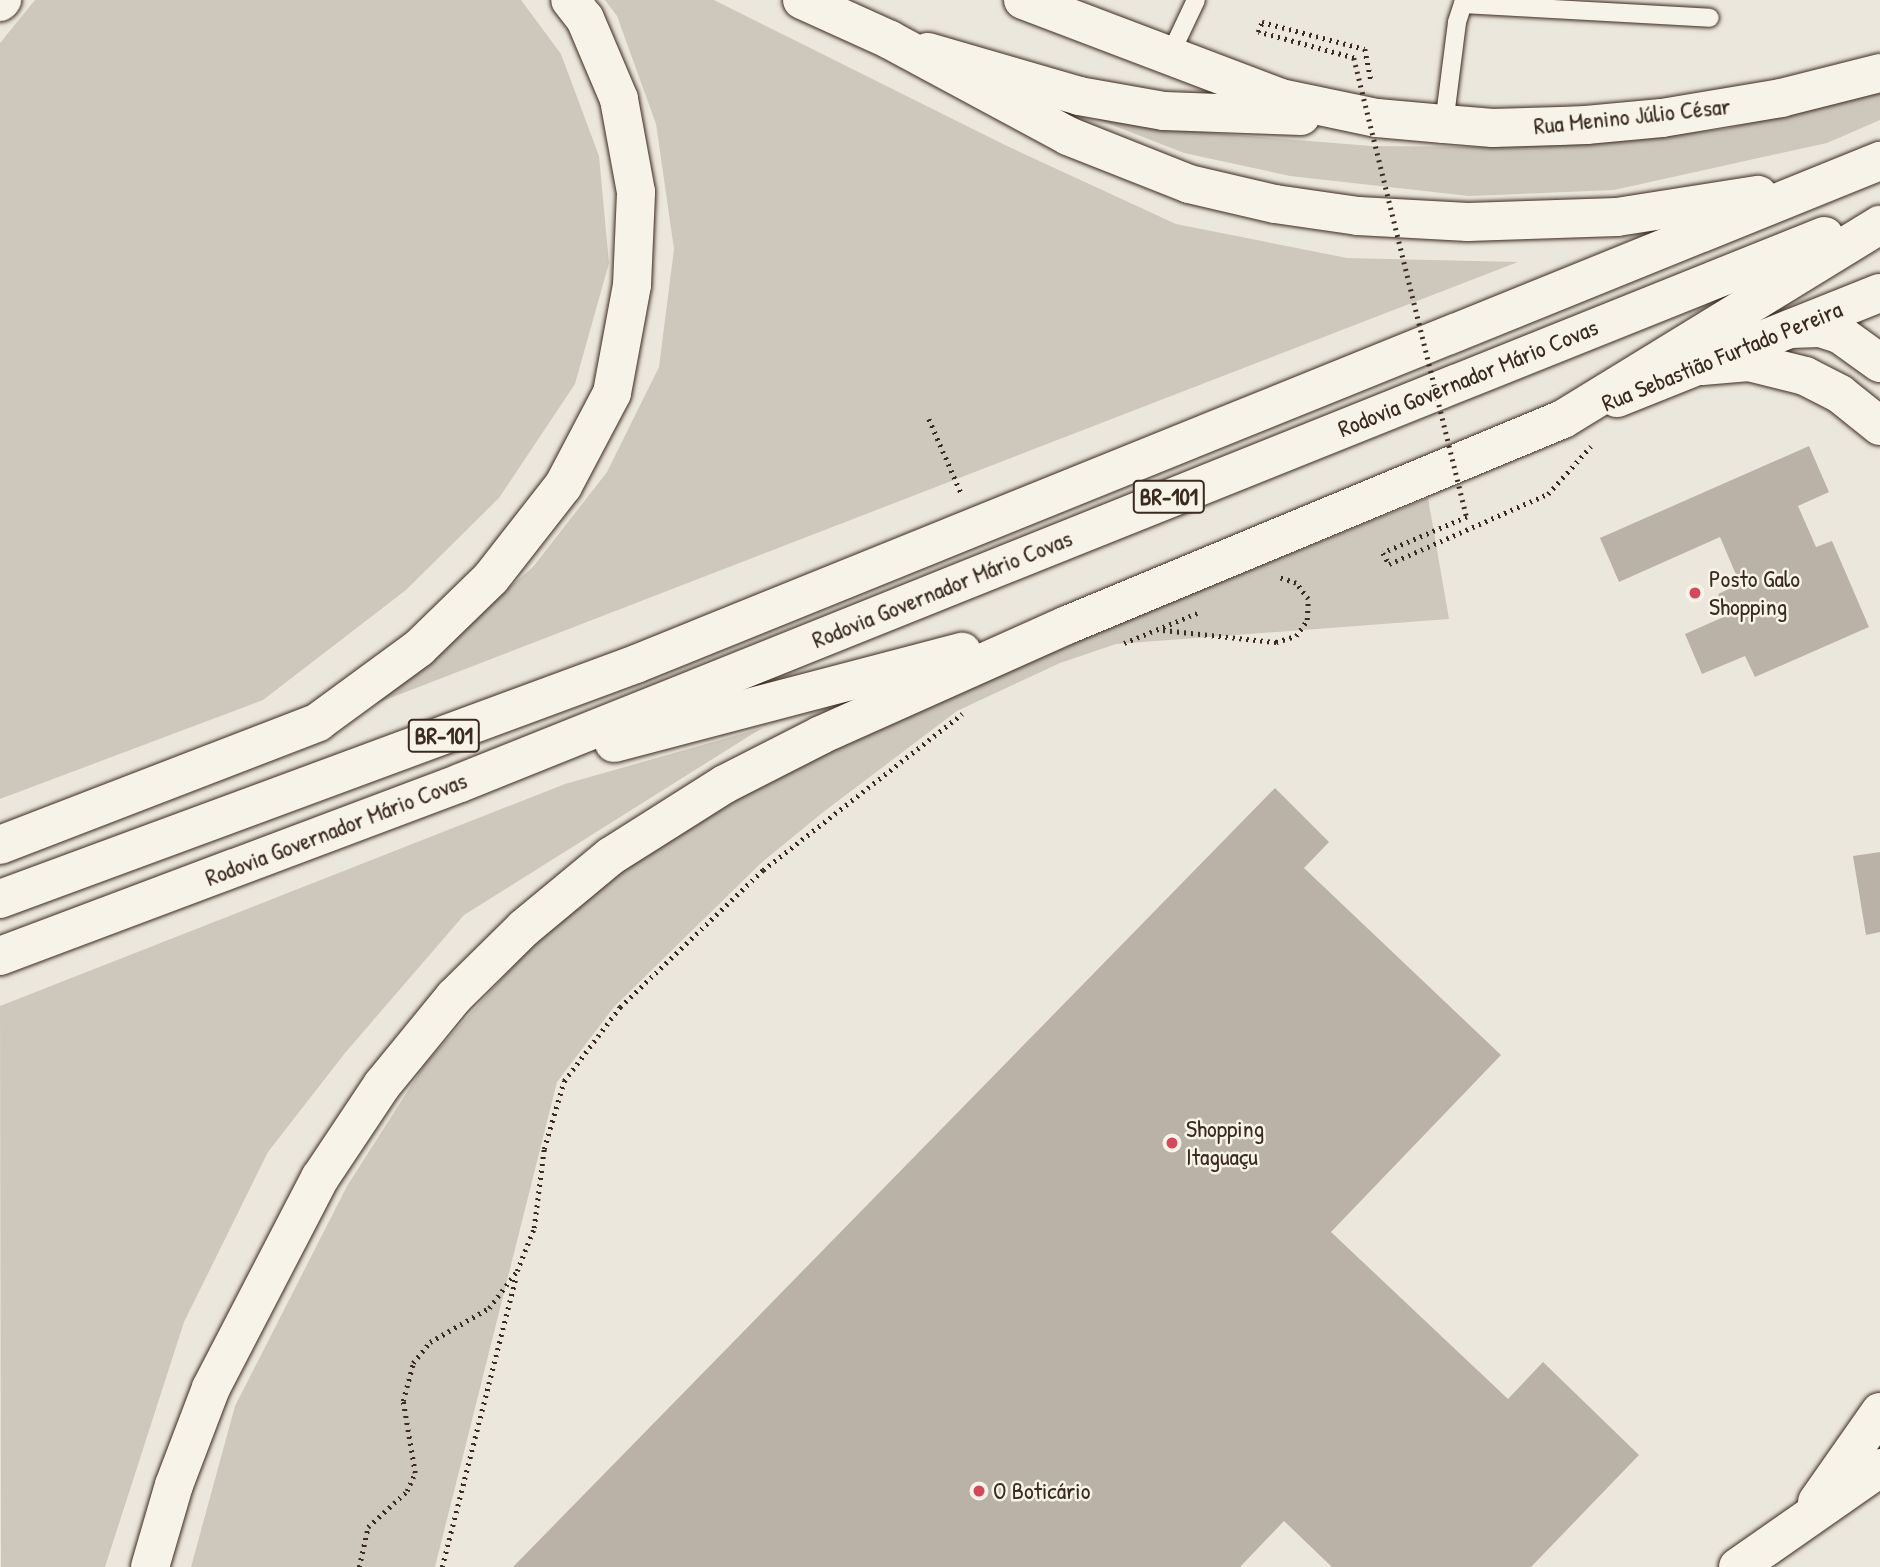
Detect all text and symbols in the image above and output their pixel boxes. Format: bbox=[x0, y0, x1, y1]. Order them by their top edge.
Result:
street label: Rua Menino Júlio César bbox=[1532, 91, 1732, 141]
street label: Rua Sebastião Furtado Pereira bbox=[1598, 295, 1846, 417]
street label: Rodovia Governador Mário Covas bbox=[1334, 313, 1602, 443]
road number: BR-101 bbox=[1132, 477, 1206, 516]
street label: Rodovia Governador Mário Covas bbox=[808, 524, 1076, 654]
place label: Posto Galo Shopping bbox=[1709, 565, 1800, 621]
marker: Posto Galo Shopping bbox=[1687, 585, 1703, 601]
road number: BR-101 bbox=[407, 716, 481, 756]
street label: Rodovia Governador Mário Covas bbox=[201, 766, 471, 892]
place label: Shopping Itaguaçu bbox=[1186, 1115, 1264, 1171]
marker: Shopping Itaguaçu bbox=[1164, 1135, 1180, 1151]
place label: O Boticário bbox=[993, 1477, 1090, 1505]
marker: O Boticário bbox=[971, 1483, 987, 1499]

